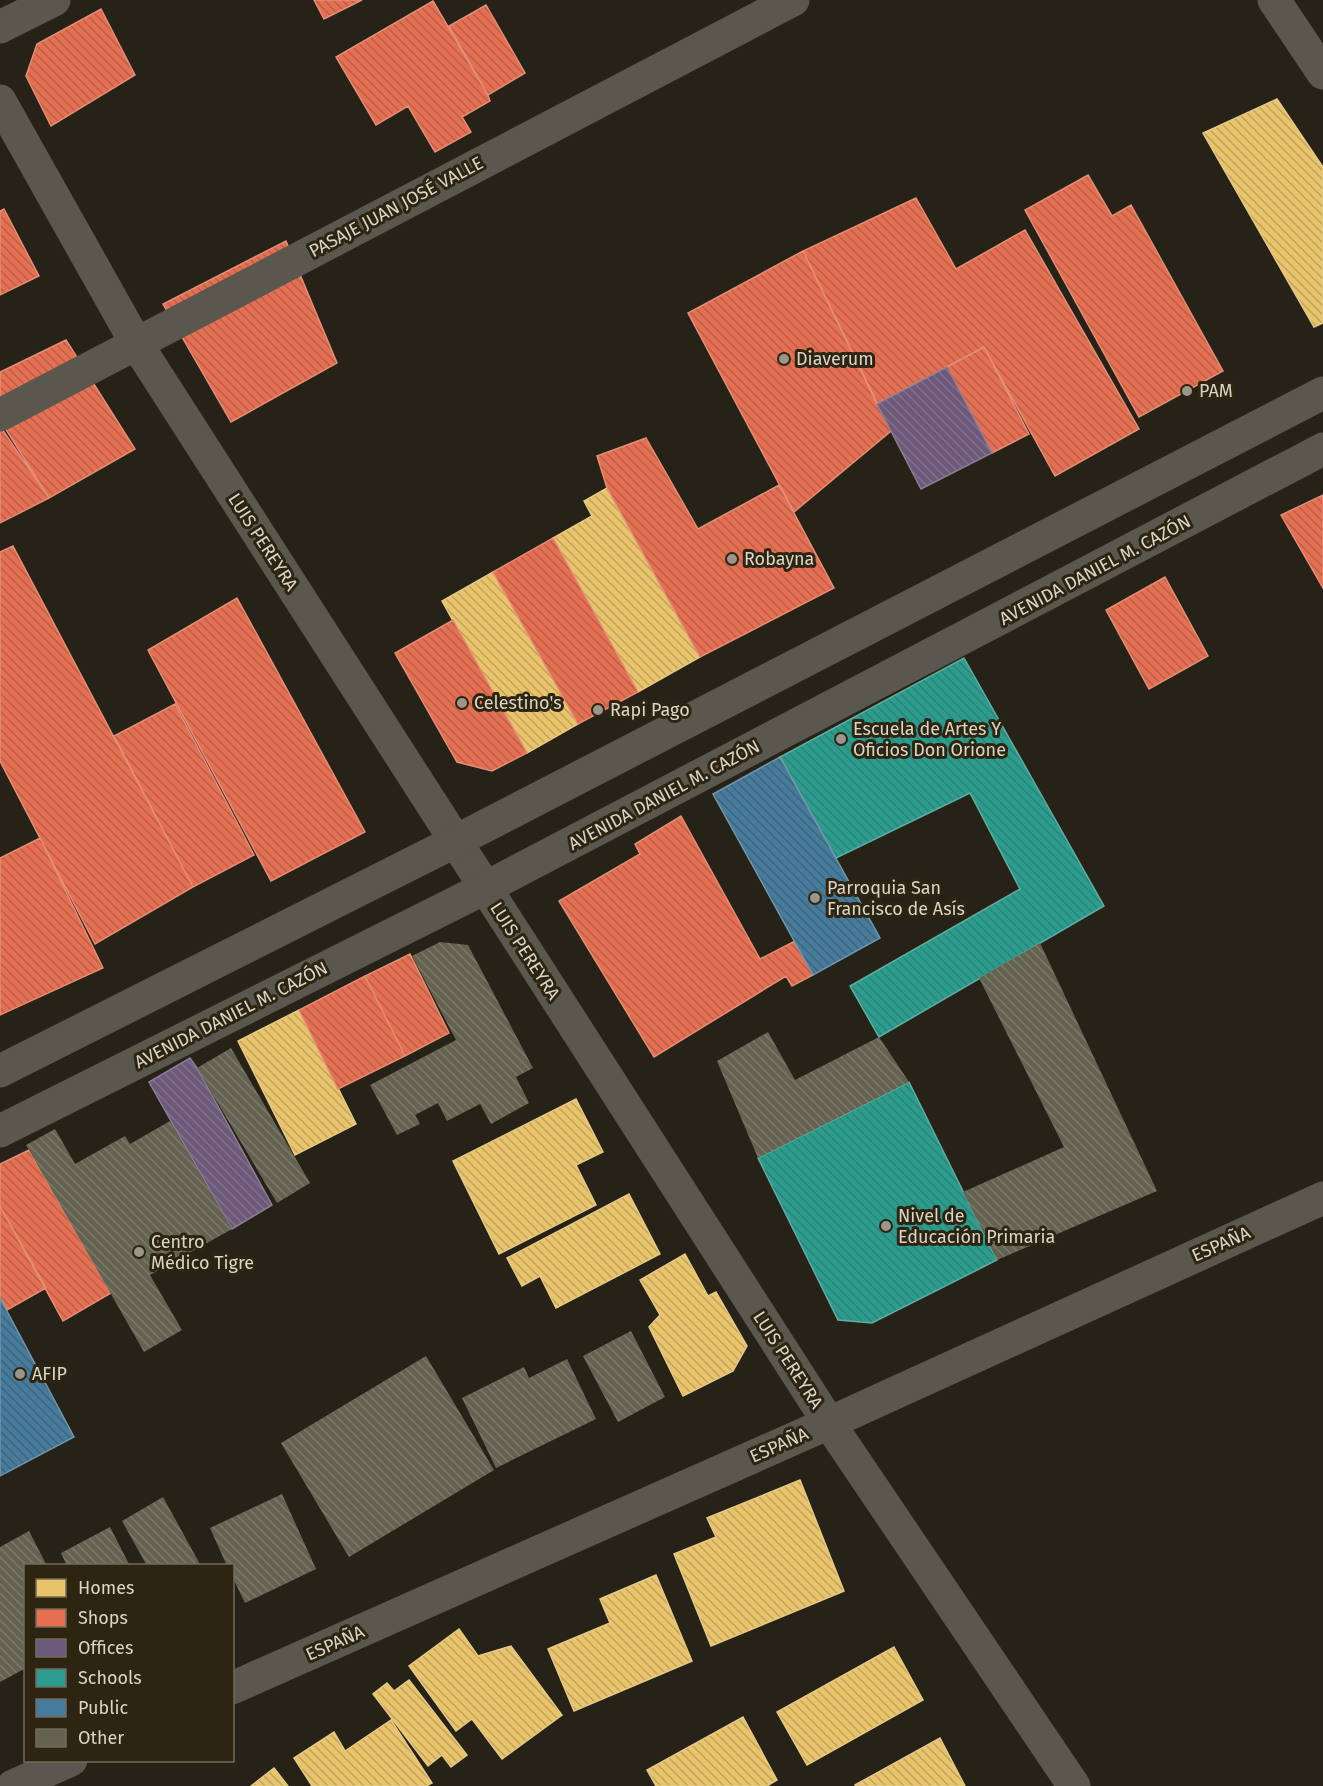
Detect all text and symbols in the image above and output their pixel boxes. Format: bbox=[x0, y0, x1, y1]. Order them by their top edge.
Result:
street label: PASAJE JUAN JOSÉ VALLE bbox=[305, 151, 487, 262]
place label: Diaverum bbox=[796, 348, 874, 370]
marker: Diaverum bbox=[777, 352, 791, 366]
place label: PAM bbox=[1199, 380, 1233, 402]
marker: PAM bbox=[1180, 384, 1194, 398]
street label: LUIS PEREYRA bbox=[223, 489, 303, 596]
street label: AVENIDA DANIEL M. CAZÓN bbox=[995, 510, 1195, 630]
place label: Robayna bbox=[744, 548, 814, 570]
marker: Robayna bbox=[725, 552, 739, 566]
place label: Celestino's bbox=[474, 692, 562, 714]
marker: Celestino's bbox=[455, 696, 469, 710]
place label: Rapi Pago bbox=[610, 699, 690, 721]
marker: Rapi Pago bbox=[591, 703, 605, 717]
place label: Escuela de Artes Y Oficios Don Orione bbox=[853, 718, 1006, 761]
marker: Escuela de Artes Y Oficios Don Orione bbox=[834, 732, 848, 746]
street label: AVENIDA DANIEL M. CAZÓN bbox=[564, 735, 764, 855]
place label: Parroquia San Francisco de Asís bbox=[827, 877, 965, 920]
marker: Parroquia San Francisco de Asís bbox=[808, 891, 822, 905]
street label: LUIS PEREYRA bbox=[485, 898, 565, 1005]
street label: AVENIDA DANIEL M. CAZÓN bbox=[131, 957, 331, 1073]
place label: Nivel de Educación Primaria bbox=[898, 1205, 1055, 1248]
marker: Nivel de Educación Primaria bbox=[879, 1219, 893, 1233]
street label: ESPAÑA bbox=[1188, 1220, 1254, 1267]
place label: Centro Médico Tigre bbox=[151, 1231, 254, 1274]
marker: Centro Médico Tigre bbox=[132, 1245, 146, 1259]
street label: LUIS PEREYRA bbox=[748, 1307, 828, 1414]
place label: AFIP bbox=[32, 1363, 67, 1385]
marker: AFIP bbox=[13, 1367, 27, 1381]
street label: ESPAÑA bbox=[746, 1421, 812, 1468]
legend bbox=[24, 1564, 234, 1762]
text: Homes bbox=[78, 1577, 134, 1599]
text: Shops bbox=[78, 1607, 128, 1629]
street label: ESPAÑA bbox=[302, 1619, 368, 1666]
text: Offices bbox=[78, 1637, 133, 1659]
text: Schools bbox=[78, 1667, 142, 1689]
text: Public bbox=[78, 1697, 128, 1719]
text: Other bbox=[78, 1727, 124, 1749]

